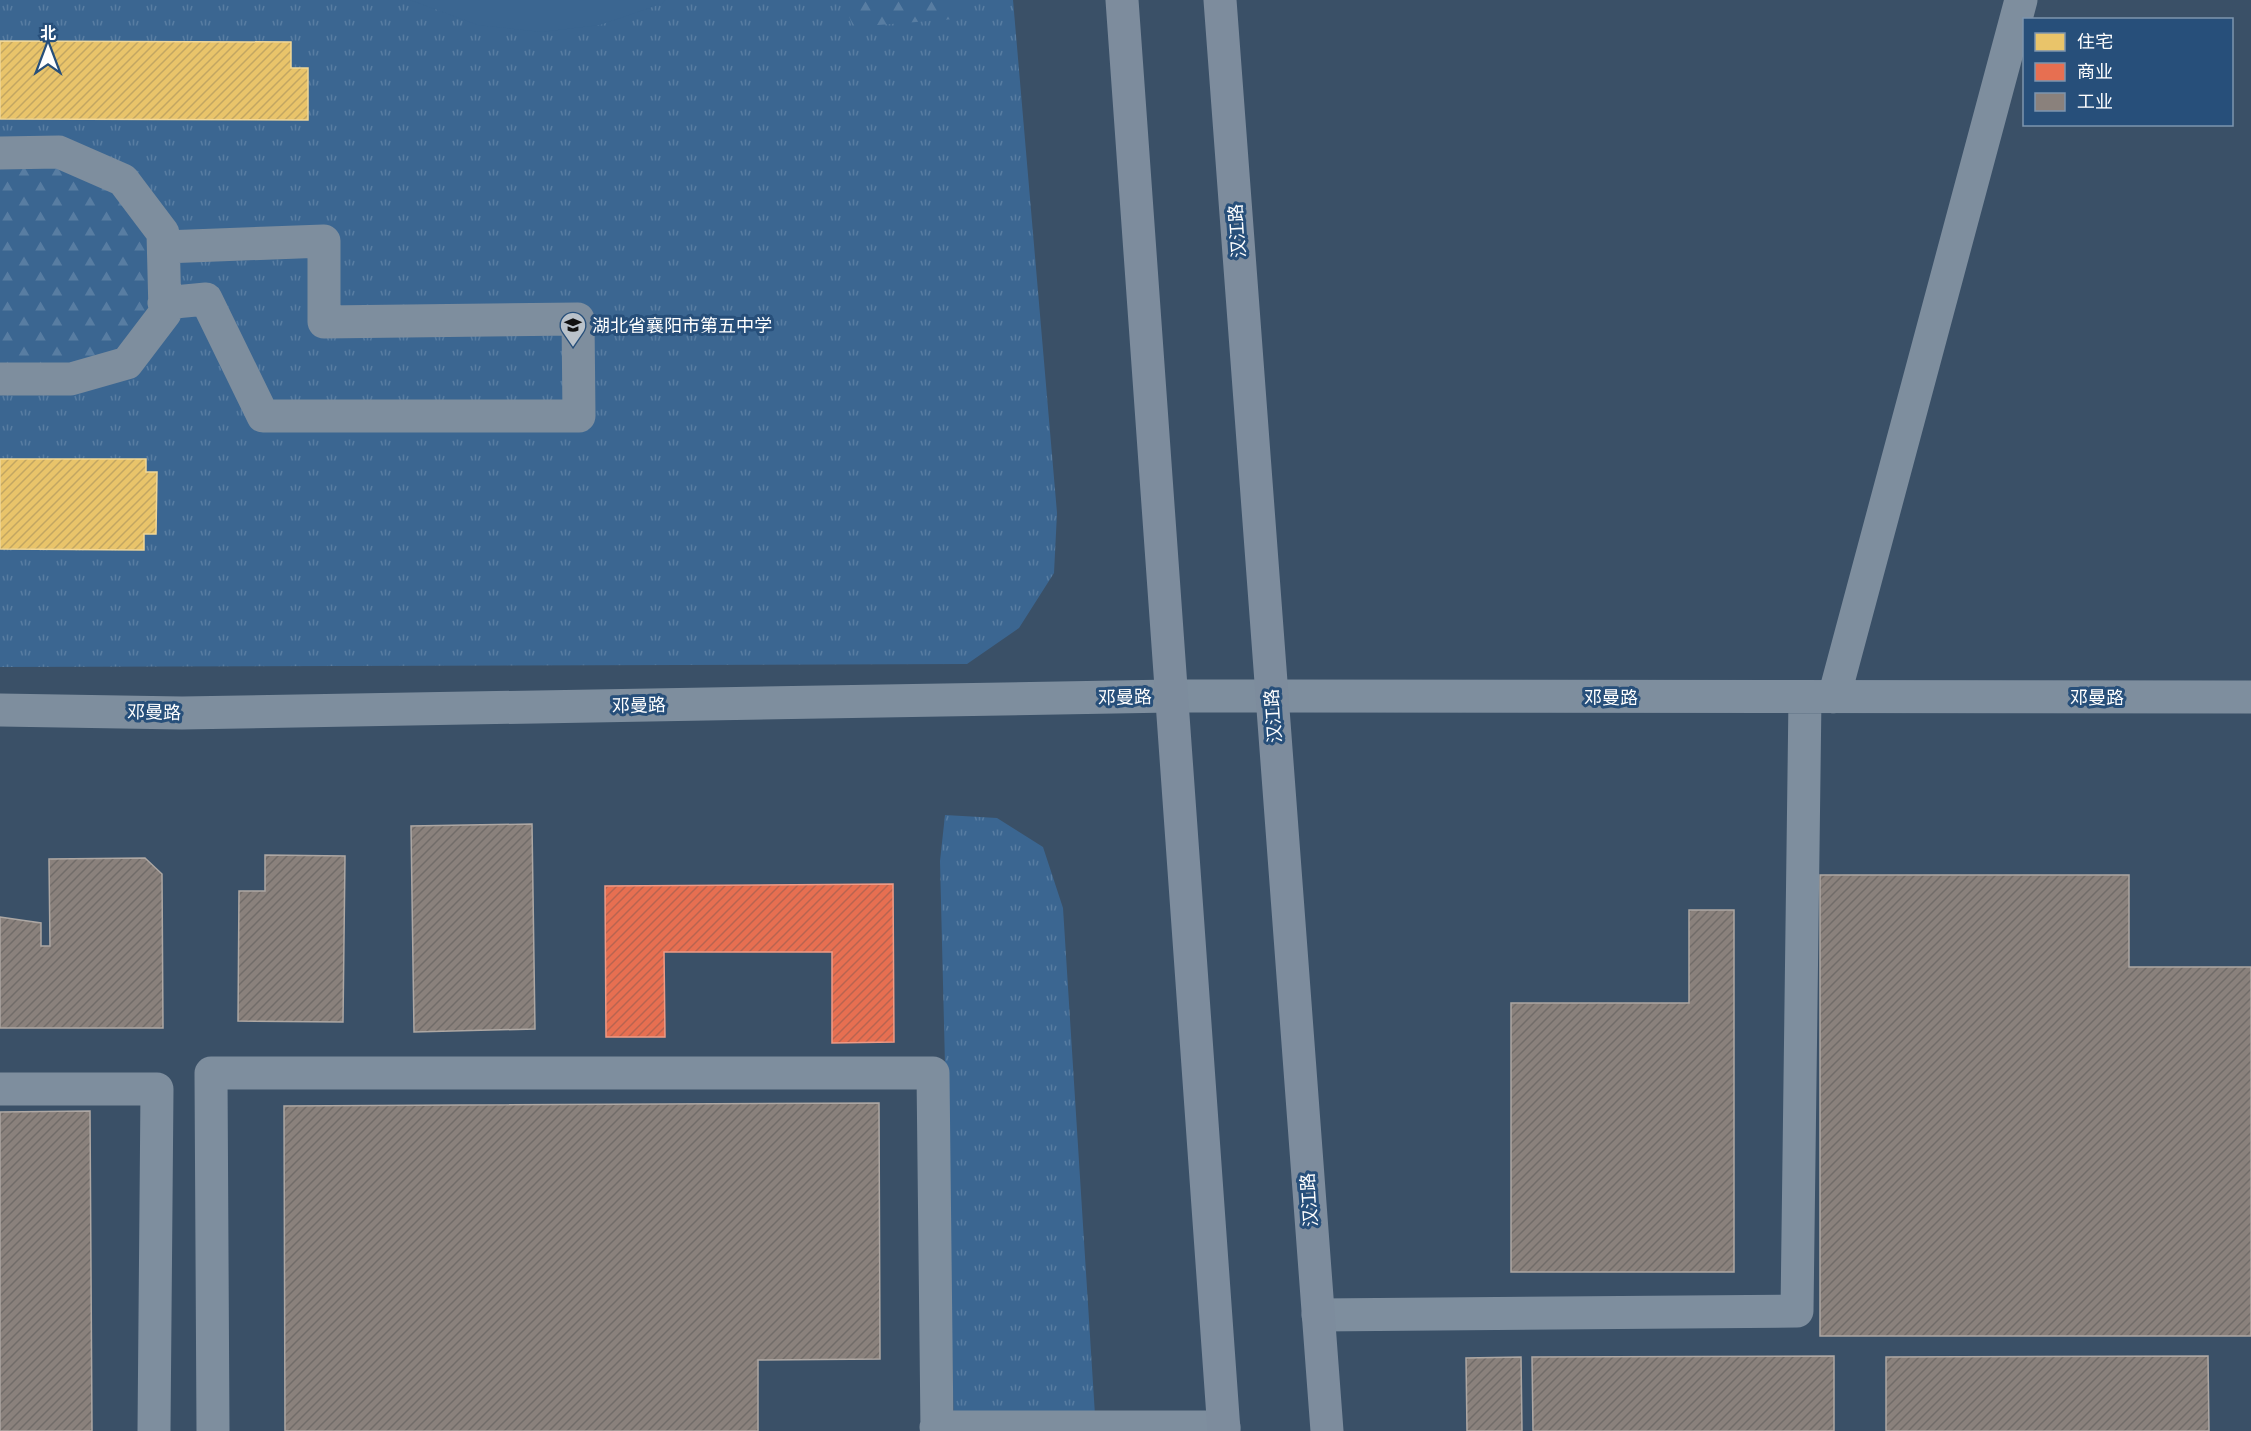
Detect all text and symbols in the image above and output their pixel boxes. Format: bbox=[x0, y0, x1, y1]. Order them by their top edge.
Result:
north arrow bbox=[18, 18, 78, 78]
legend bbox=[2023, 18, 2233, 126]
text: 北 bbox=[40, 24, 56, 43]
text: 住宅 bbox=[2077, 31, 2113, 52]
text: 商业 bbox=[2077, 61, 2113, 82]
text: 工业 bbox=[2077, 91, 2113, 112]
street label: 汉江路 bbox=[1225, 203, 1249, 259]
school or university icon: 湖北省襄阳市第五中学 bbox=[558, 310, 588, 348]
place label: 湖北省襄阳市第五中学 bbox=[592, 315, 772, 336]
street label: 邓曼路 bbox=[1098, 686, 1152, 708]
street label: 邓曼路 bbox=[1584, 687, 1638, 708]
street label: 邓曼路 bbox=[2070, 687, 2124, 708]
street label: 汉江路 bbox=[1261, 688, 1285, 744]
street label: 邓曼路 bbox=[612, 694, 666, 716]
street label: 邓曼路 bbox=[127, 701, 181, 723]
street label: 汉江路 bbox=[1297, 1172, 1321, 1228]

